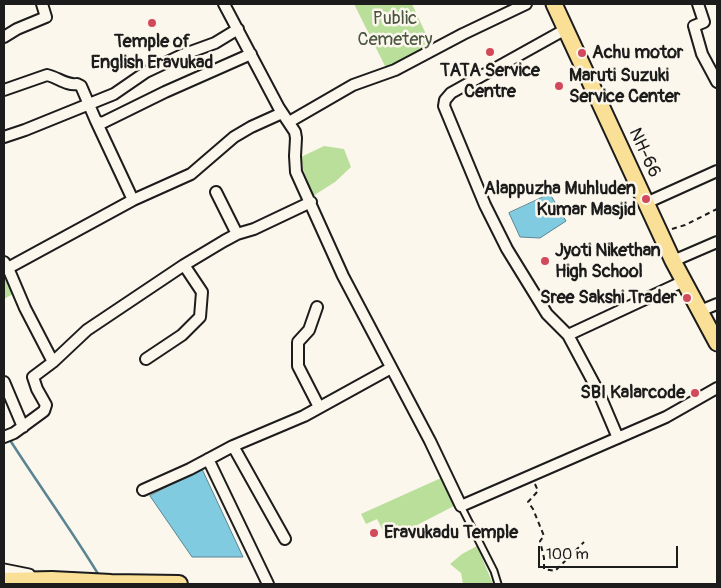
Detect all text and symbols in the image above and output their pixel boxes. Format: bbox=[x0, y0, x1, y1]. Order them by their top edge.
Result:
park label: Public Cemetery bbox=[358, 8, 432, 50]
marker: Temple of English Eravukad bbox=[146, 17, 158, 29]
place label: Temple of English Eravukad bbox=[91, 31, 213, 74]
place label: Achu motor bbox=[592, 42, 683, 64]
marker: TATA Service Centre bbox=[484, 46, 496, 58]
marker: Achu motor bbox=[576, 47, 588, 59]
place label: TATA Service Centre bbox=[440, 60, 540, 102]
place label: Maruti Suzuki Service Center bbox=[569, 65, 680, 108]
marker: Maruti Suzuki Service Center bbox=[553, 80, 565, 92]
street label: NH-66 bbox=[623, 125, 665, 181]
place label: Alappuzha Muhluden Kumar Masjid bbox=[484, 178, 636, 220]
marker: Alappuzha Muhluden Kumar Masjid bbox=[640, 193, 652, 205]
place label: Jyoti Nikethan High School bbox=[555, 240, 661, 282]
marker: Jyoti Nikethan High School bbox=[539, 255, 551, 267]
place label: Sree Sakshi Trader bbox=[540, 287, 677, 309]
marker: Sree Sakshi Trader bbox=[681, 292, 693, 304]
place label: SBI Kalarcode bbox=[580, 382, 685, 404]
marker: SBI Kalarcode bbox=[689, 387, 701, 399]
place label: Eravukadu Temple bbox=[384, 522, 518, 544]
marker: Eravukadu Temple bbox=[368, 527, 380, 539]
scale bar bbox=[541, 536, 681, 568]
text: 100 m bbox=[546, 545, 589, 564]

